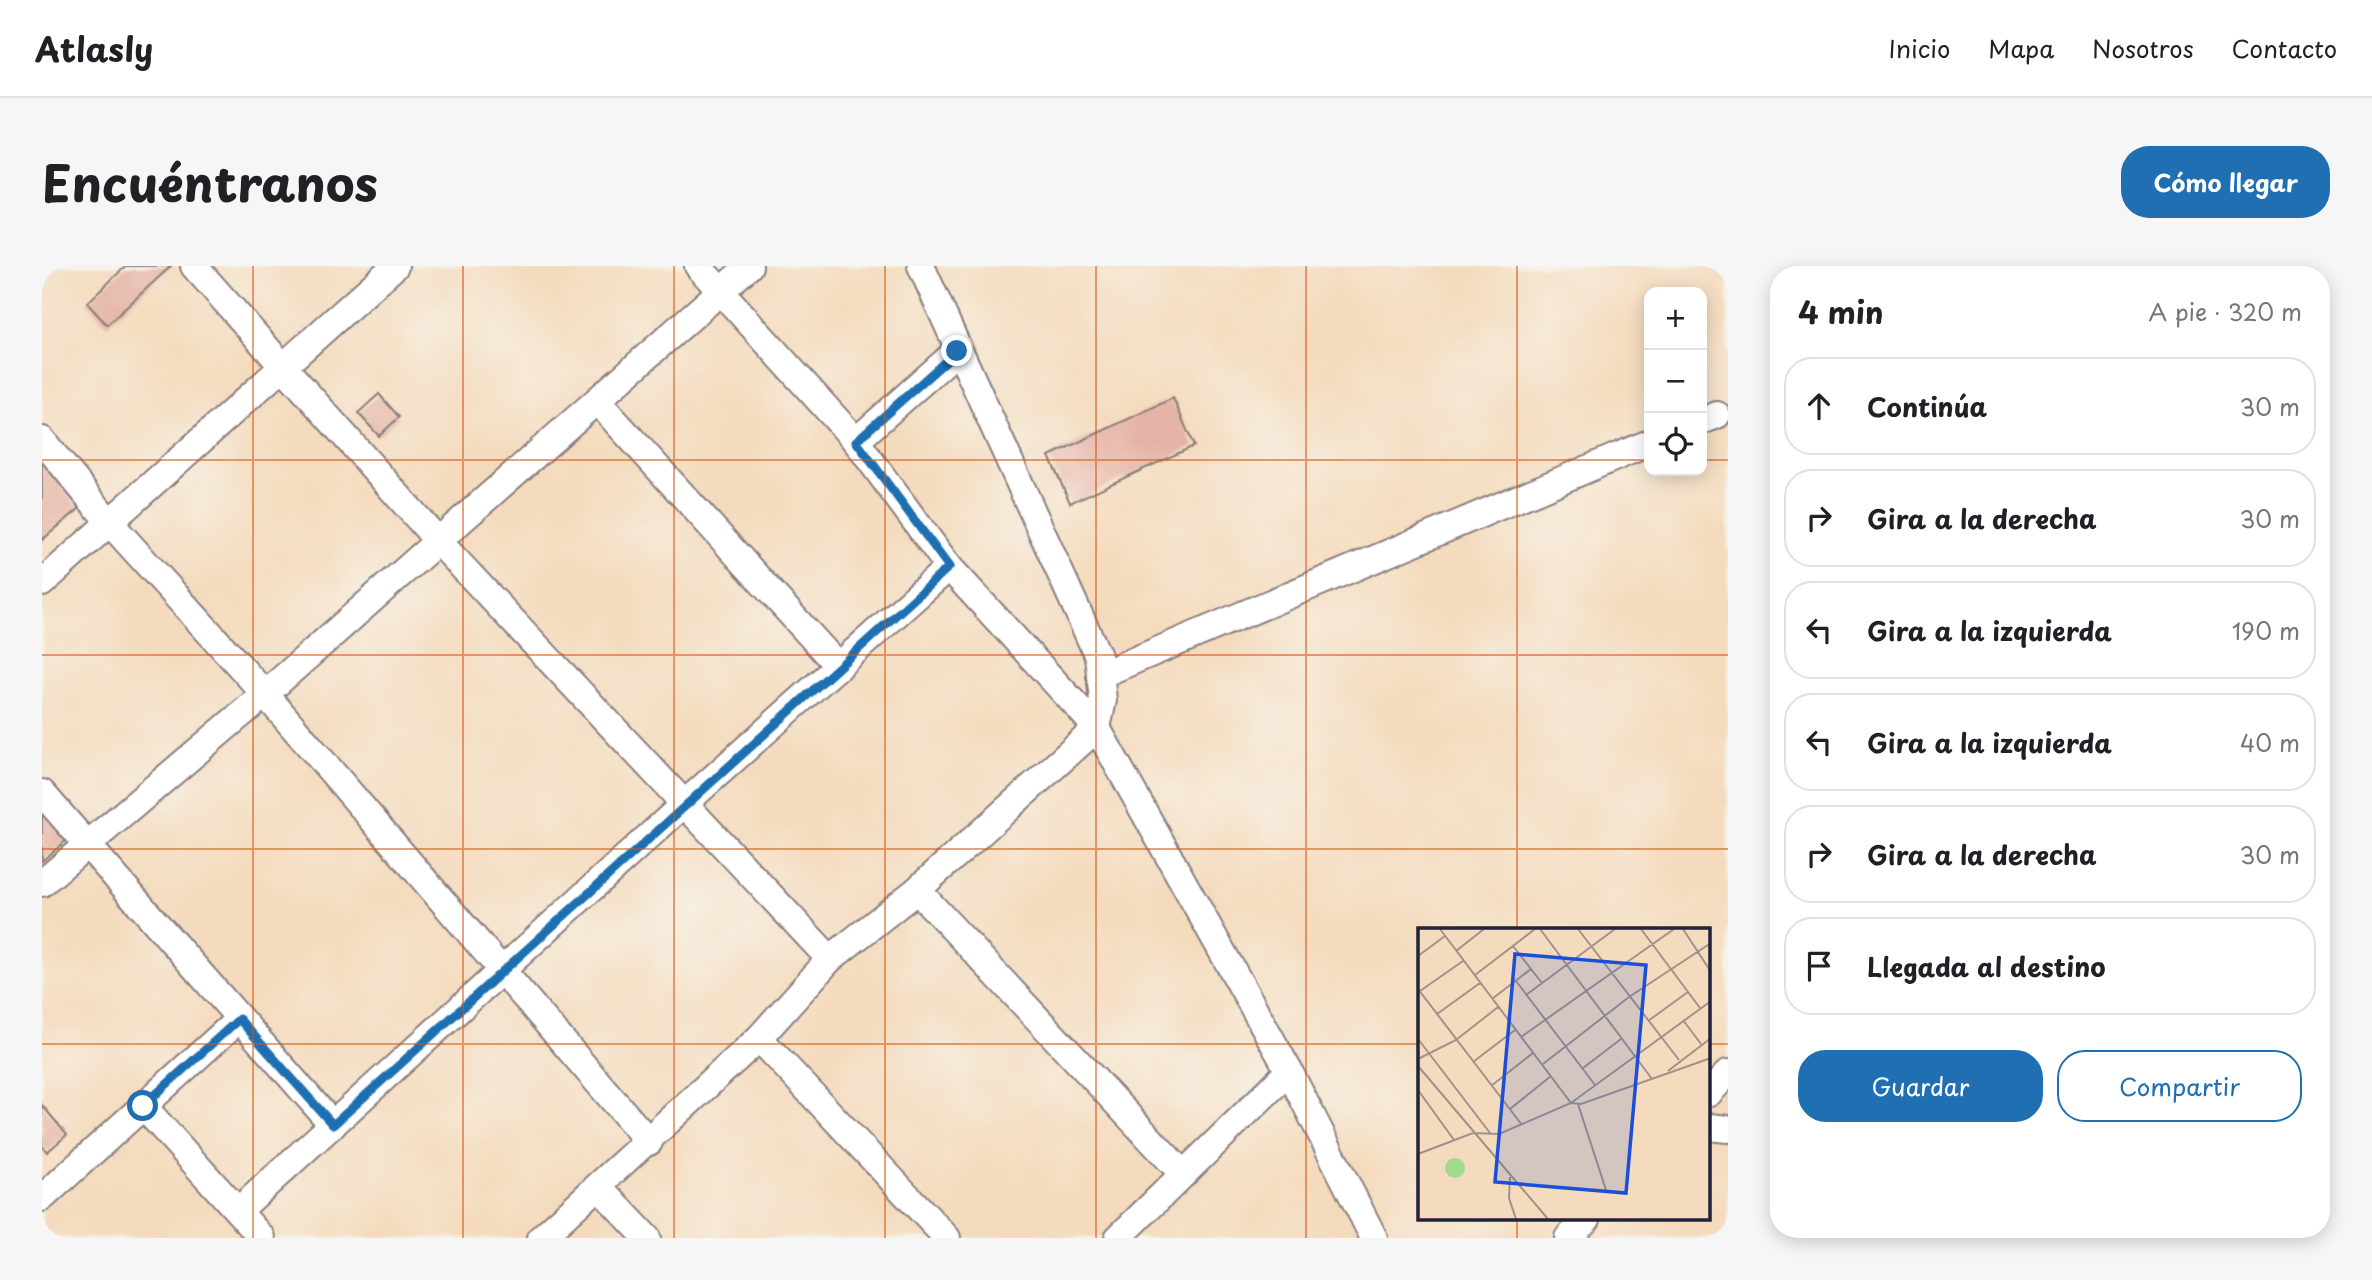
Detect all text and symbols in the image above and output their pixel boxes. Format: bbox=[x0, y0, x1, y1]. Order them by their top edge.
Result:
text: Atlasly bbox=[35, 23, 153, 73]
text: Inicio bbox=[1889, 30, 1950, 66]
text: Mapa bbox=[1988, 30, 2054, 66]
text: Nosotros bbox=[2092, 30, 2194, 66]
text: Contacto bbox=[2232, 30, 2337, 66]
text: Encuéntranos bbox=[42, 145, 378, 219]
button: Cómo llegar bbox=[2121, 146, 2330, 218]
map controls bbox=[1644, 287, 1707, 476]
button: + bbox=[1644, 287, 1707, 350]
text: 4 min bbox=[1798, 289, 1884, 334]
text: A pie · 320 m bbox=[2149, 294, 2302, 329]
route end bbox=[941, 335, 972, 366]
button: − bbox=[1644, 350, 1707, 413]
icon: ahead bbox=[1800, 387, 1838, 425]
text: Continúa bbox=[1867, 387, 1987, 426]
text: 30 m bbox=[2239, 389, 2300, 424]
button: locate bbox=[1644, 413, 1707, 476]
icon: right bbox=[1800, 499, 1838, 537]
text: Gira a la derecha bbox=[1867, 499, 2097, 538]
text: 30 m bbox=[2239, 501, 2300, 536]
icon: left bbox=[1800, 611, 1838, 649]
text: Gira a la izquierda bbox=[1867, 611, 2112, 650]
text: 190 m bbox=[2232, 613, 2300, 648]
icon: left bbox=[1800, 723, 1838, 761]
text: Gira a la izquierda bbox=[1867, 723, 2112, 762]
text: 40 m bbox=[2240, 725, 2300, 760]
icon: right bbox=[1800, 835, 1838, 873]
text: Gira a la derecha bbox=[1867, 835, 2097, 874]
text: 30 m bbox=[2239, 837, 2300, 872]
inset map bbox=[1418, 928, 1710, 1220]
icon: arrive bbox=[1800, 947, 1838, 985]
text: Llegada al destino bbox=[1867, 947, 2106, 986]
button: Guardar bbox=[1798, 1050, 2043, 1122]
button: Compartir bbox=[2057, 1050, 2302, 1122]
route start bbox=[127, 1090, 158, 1121]

